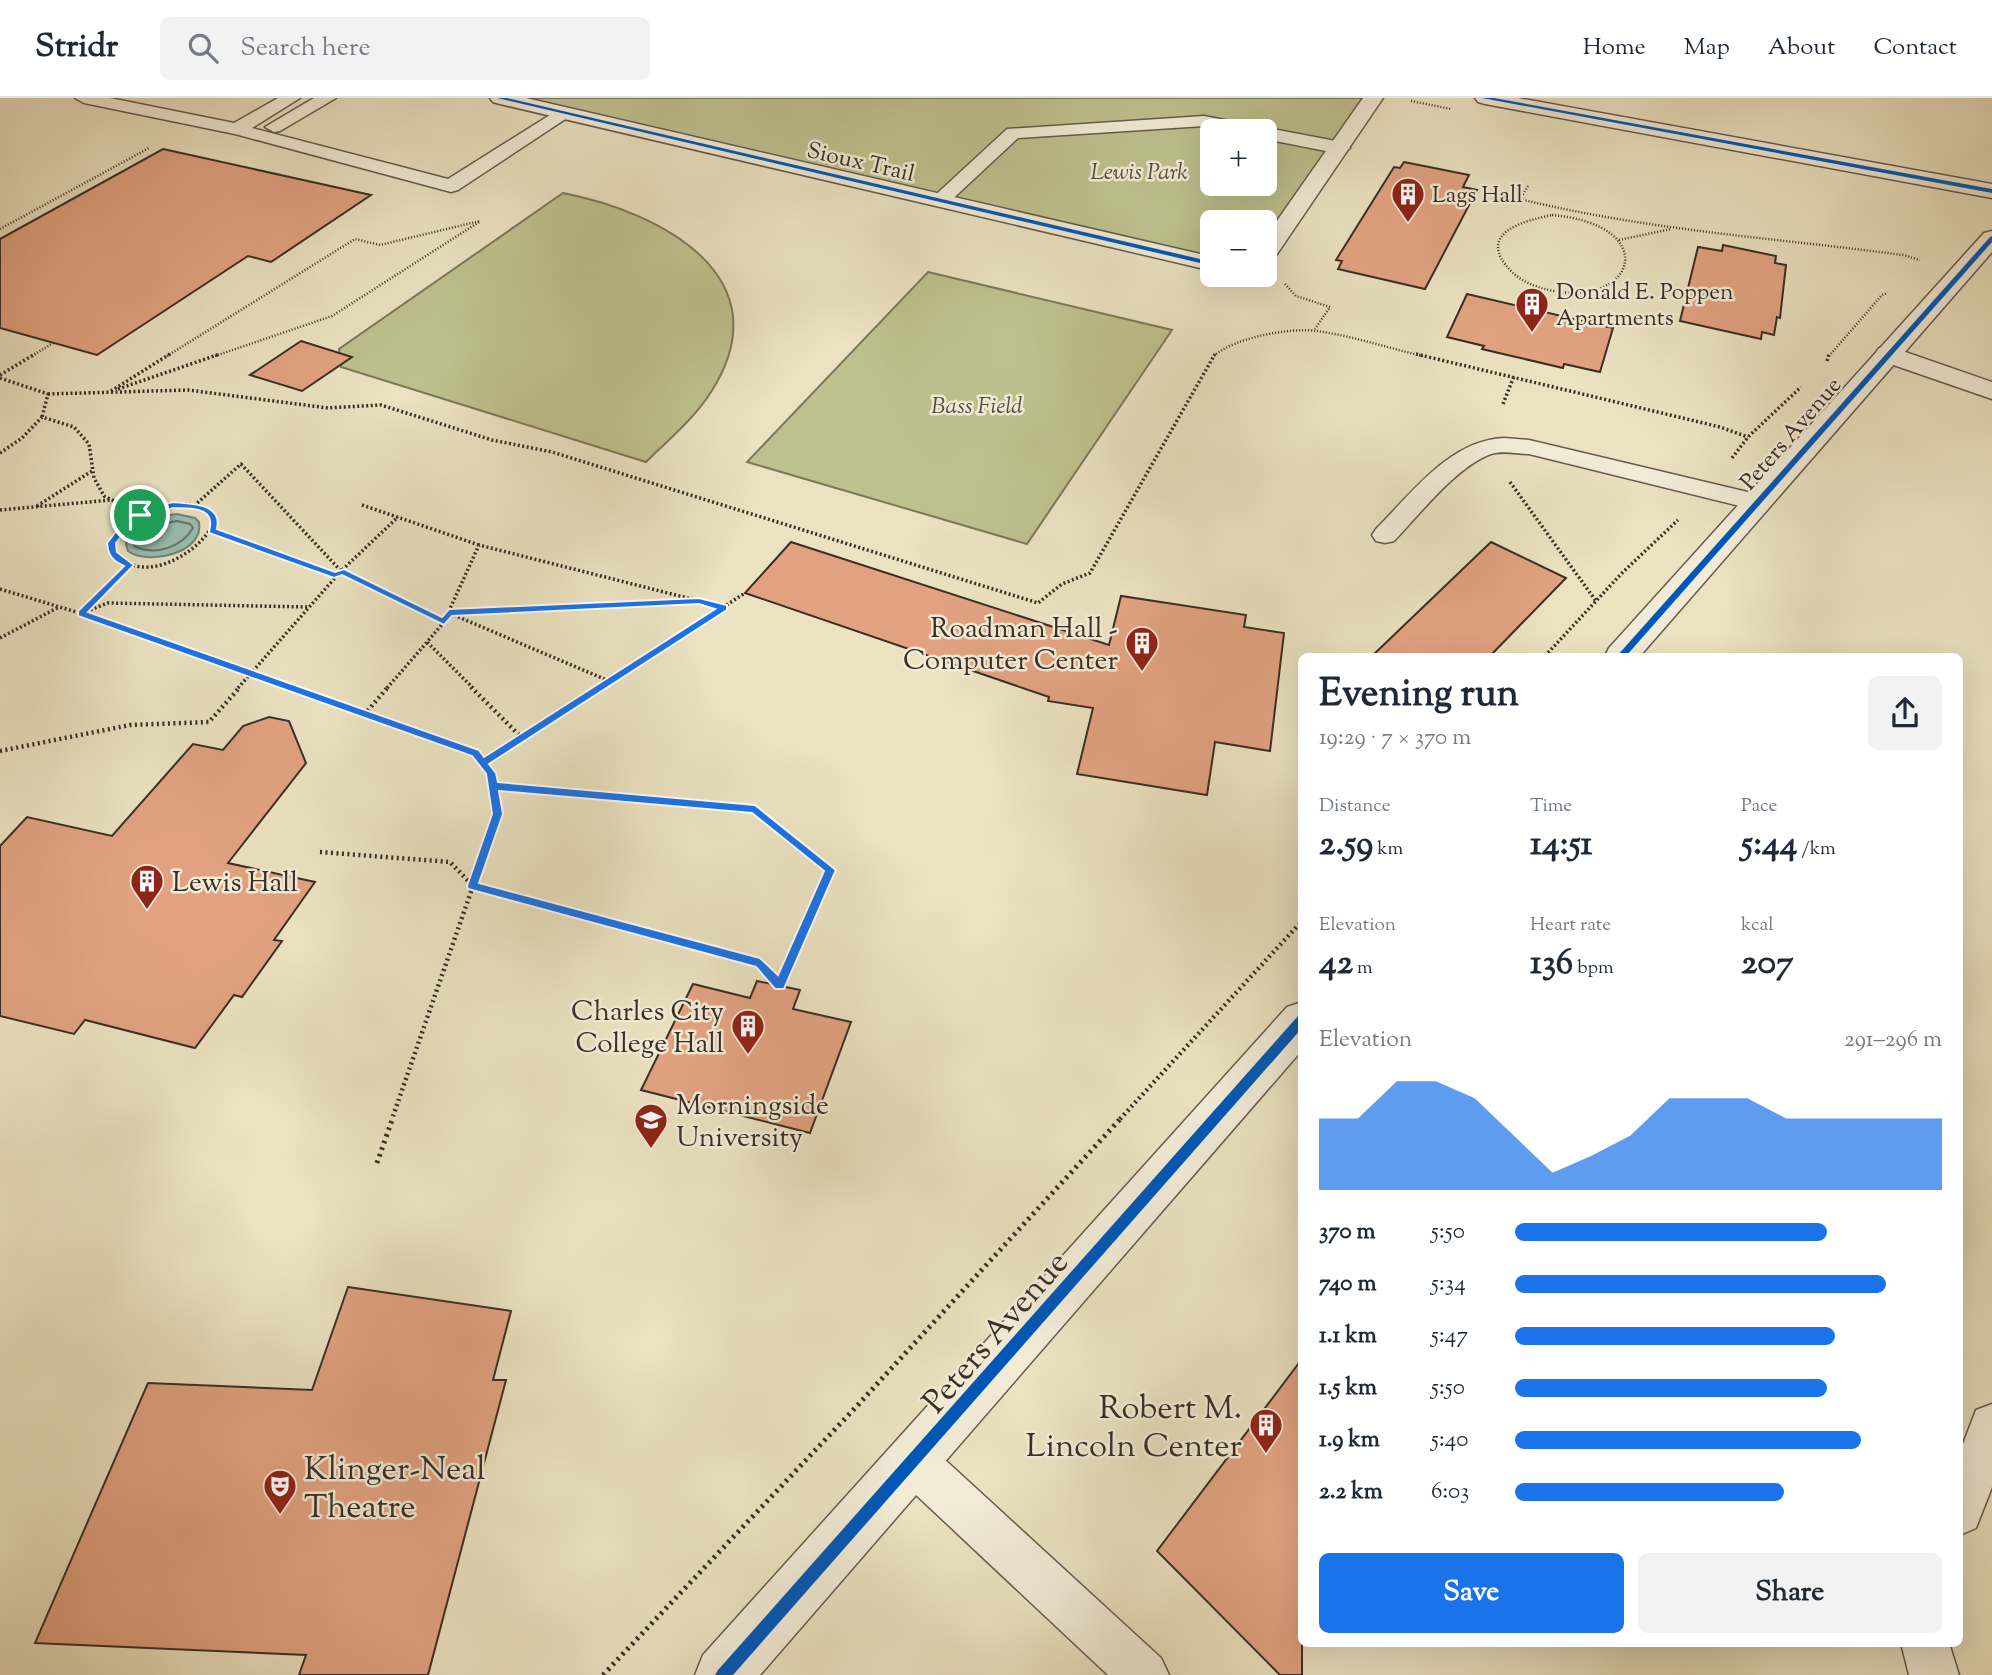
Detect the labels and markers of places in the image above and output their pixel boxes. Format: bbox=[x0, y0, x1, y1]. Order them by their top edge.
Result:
building icon: Lags Hall bbox=[1389, 175, 1427, 224]
place label: Lags Hall bbox=[1432, 180, 1523, 213]
place label: Donald E. Poppen Apartments bbox=[1556, 277, 1734, 336]
building icon: Donald E. Poppen Apartments bbox=[1513, 285, 1551, 334]
pin bbox=[110, 485, 170, 545]
place label: Roadman Hall - Computer Center bbox=[903, 610, 1118, 682]
building icon: Roadman Hall - Computer Center bbox=[1123, 624, 1161, 673]
building icon: Lewis Hall bbox=[128, 862, 166, 911]
place label: Lewis Hall bbox=[172, 864, 298, 904]
place label: Charles City College Hall bbox=[571, 993, 724, 1065]
building icon: Charles City College Hall bbox=[729, 1007, 767, 1056]
place label: Morningside University bbox=[676, 1087, 829, 1159]
school or university icon: Morningside University bbox=[632, 1101, 670, 1150]
place label: Robert M. Lincoln Center bbox=[1026, 1386, 1242, 1472]
building icon: Robert M. Lincoln Center bbox=[1247, 1406, 1285, 1455]
place label: Klinger-Neal Theatre bbox=[304, 1447, 486, 1533]
theatre icon: Klinger-Neal Theatre bbox=[261, 1467, 299, 1516]

